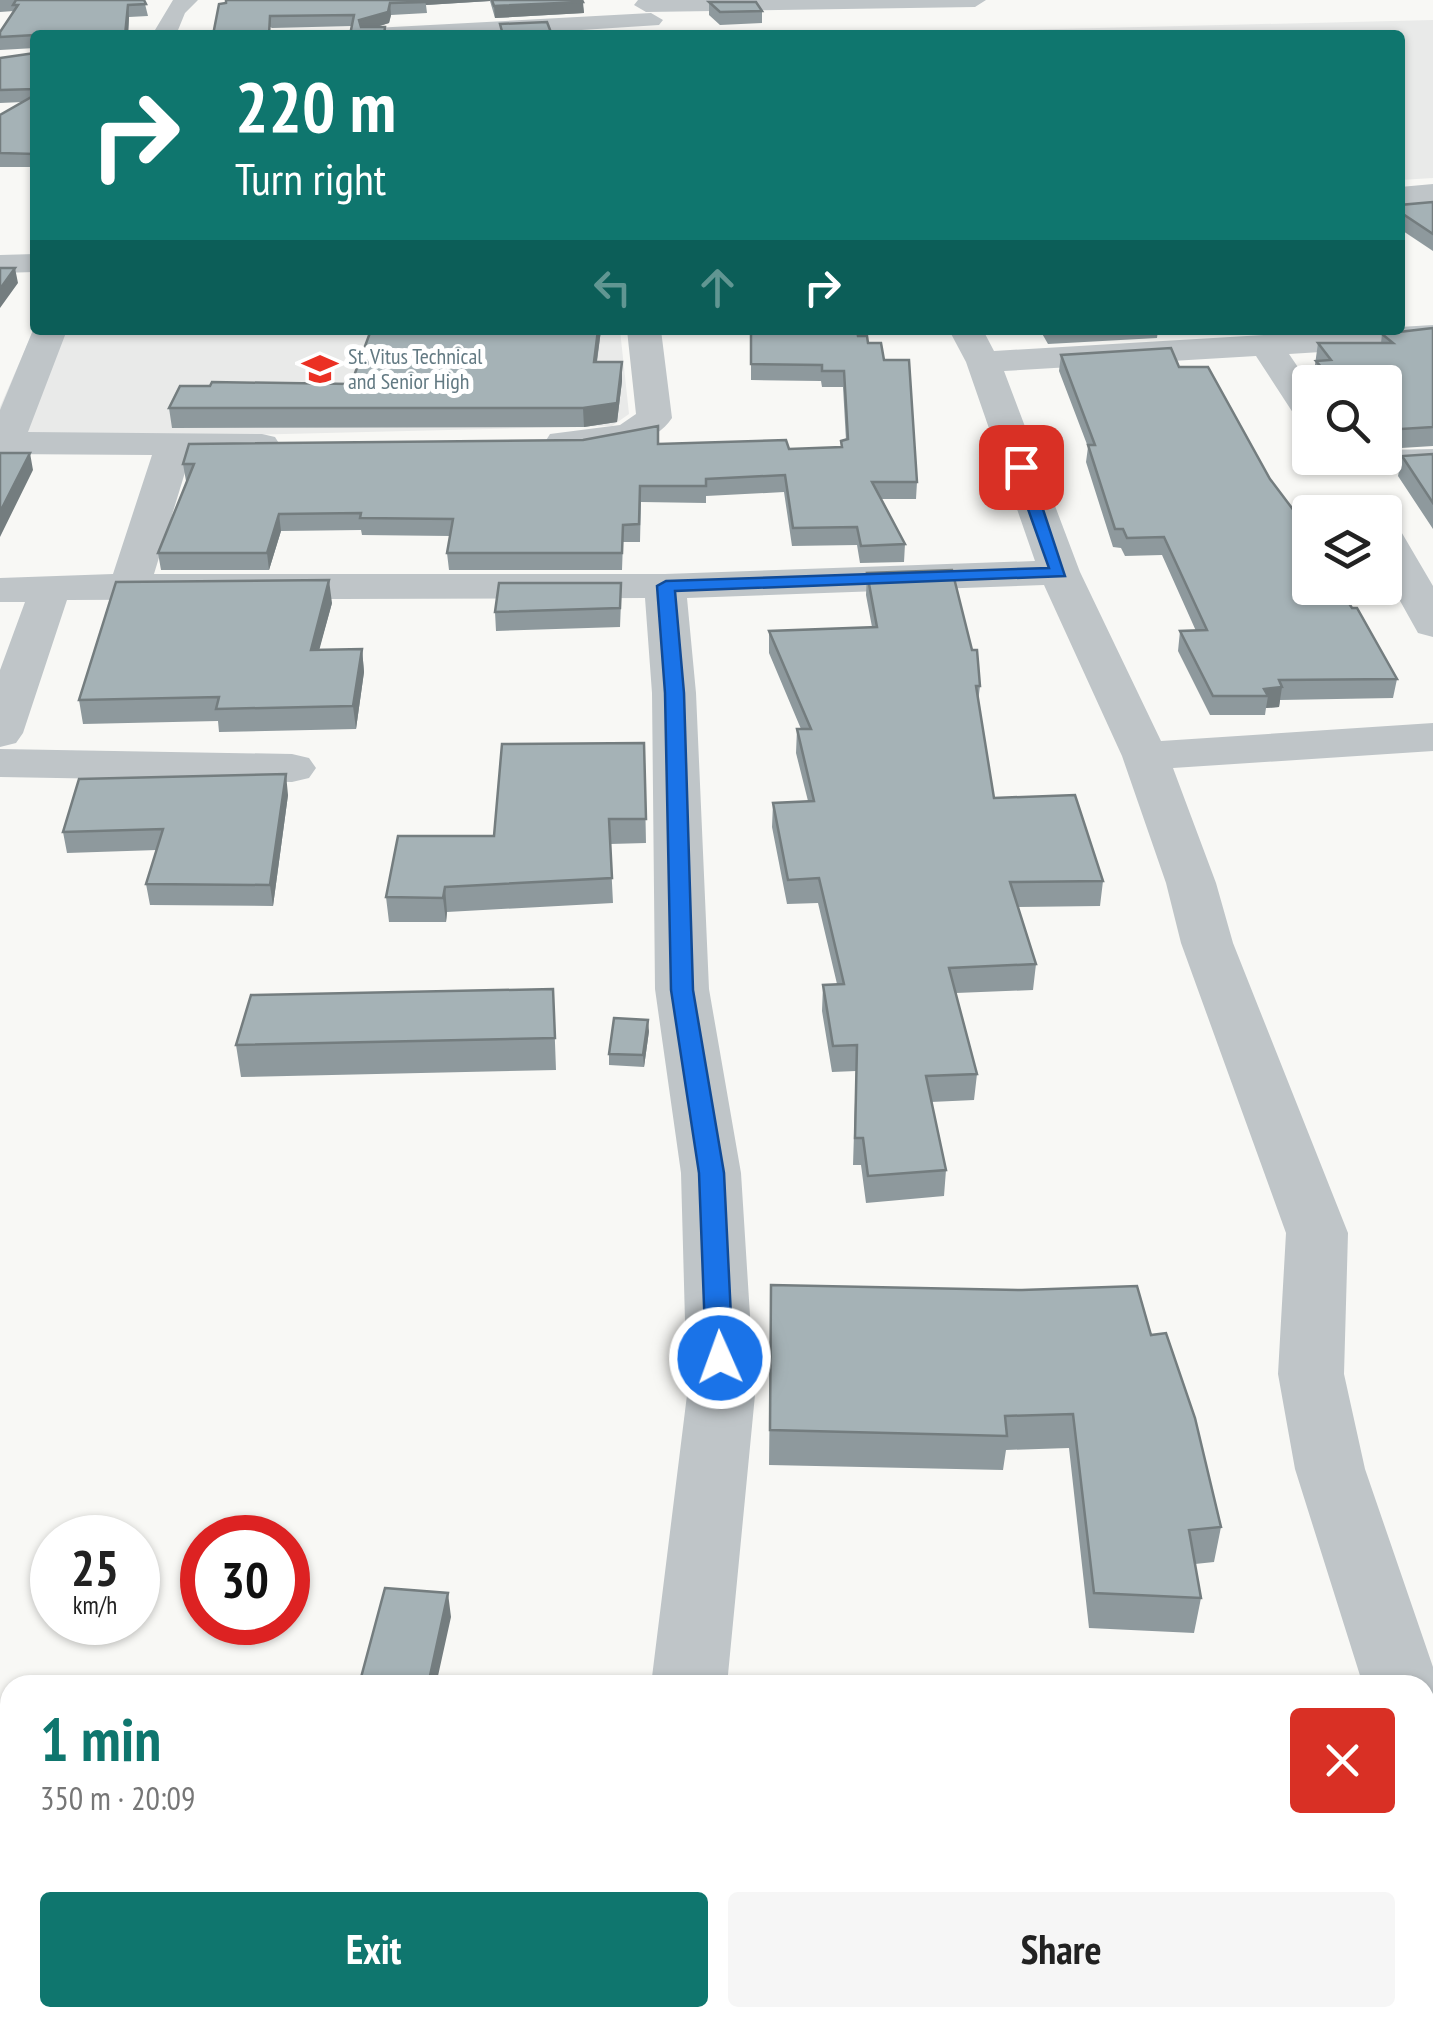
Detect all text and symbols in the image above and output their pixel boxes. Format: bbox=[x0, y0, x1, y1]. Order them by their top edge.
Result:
text: 220 m bbox=[235, 61, 396, 151]
icon: right bbox=[70, 70, 200, 200]
text: Turn right bbox=[235, 149, 386, 207]
icon: left bbox=[585, 260, 640, 315]
icon: ahead bbox=[690, 260, 745, 315]
icon: right bbox=[795, 260, 850, 315]
place label: St. Vitus Technical and Senior High bbox=[348, 342, 483, 395]
school or university icon: St. Vitus Technical and Senior High bbox=[301, 350, 339, 388]
map controls bbox=[1292, 365, 1402, 605]
button: search bbox=[1292, 365, 1402, 475]
pin bbox=[979, 425, 1064, 510]
icon: arrive bbox=[994, 440, 1049, 495]
button: layers bbox=[1292, 495, 1402, 605]
position arrow bbox=[668, 1306, 772, 1410]
speed limit sign: 30 bbox=[180, 1515, 310, 1645]
text: 25 bbox=[71, 1535, 119, 1600]
text: km/h bbox=[73, 1589, 117, 1621]
text: 1 min bbox=[40, 1700, 161, 1778]
button: close bbox=[1290, 1708, 1395, 1813]
text: 350 m · 20:09 bbox=[40, 1777, 195, 1819]
button: Exit bbox=[40, 1892, 708, 2007]
button: Share bbox=[728, 1892, 1395, 2007]

